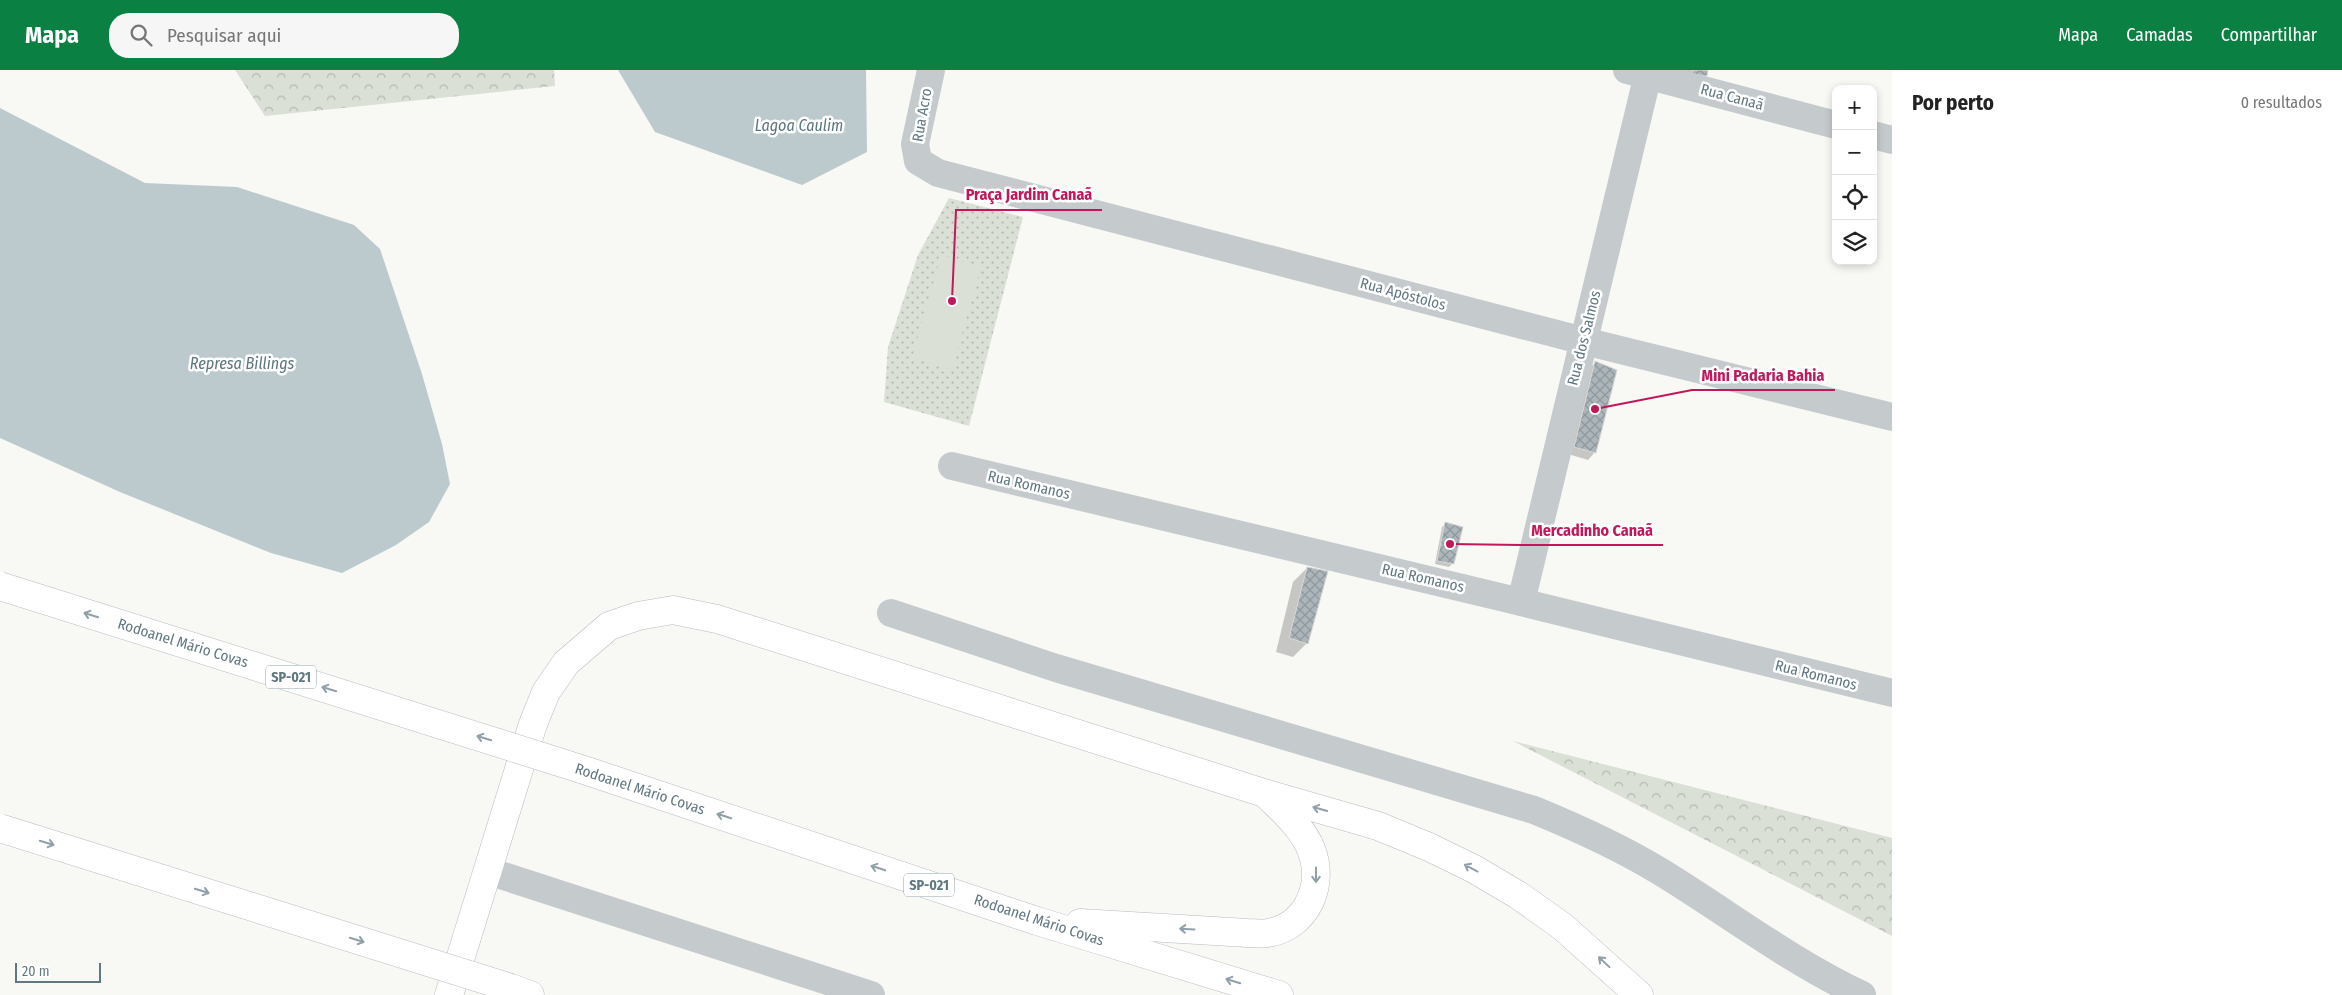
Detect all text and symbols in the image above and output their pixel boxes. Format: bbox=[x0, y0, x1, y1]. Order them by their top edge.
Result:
search box bbox=[109, 13, 459, 58]
text: Mapa bbox=[25, 21, 79, 49]
icon: search bbox=[127, 21, 155, 49]
text: Pesquisar aqui bbox=[167, 24, 281, 47]
text: Mapa bbox=[2058, 24, 2098, 46]
text: Camadas bbox=[2126, 24, 2193, 46]
text: Compartilhar bbox=[2221, 24, 2317, 46]
street label: Rua Canaã bbox=[1699, 80, 1765, 114]
map controls bbox=[1832, 85, 1877, 265]
button: + bbox=[1832, 85, 1877, 130]
street label: Rua Acro bbox=[908, 87, 936, 143]
text: Por perto bbox=[1912, 90, 1994, 116]
text: 0 resultados bbox=[2241, 93, 2322, 112]
water label: Lagoa Caulim bbox=[755, 116, 843, 135]
button: − bbox=[1832, 130, 1877, 175]
button: locate bbox=[1832, 175, 1877, 220]
callout: Praça Jardim Canaã bbox=[956, 179, 1102, 210]
text: Praça Jardim Canaã bbox=[966, 185, 1092, 205]
button: layers bbox=[1832, 220, 1877, 265]
street label: Rua Apóstolos bbox=[1358, 274, 1448, 314]
street label: Rua dos Salmos bbox=[1564, 289, 1604, 387]
water label: Represa Billings bbox=[190, 354, 295, 373]
callout: Mini Padaria Bahia bbox=[1692, 359, 1835, 390]
text: Mini Padaria Bahia bbox=[1702, 366, 1824, 385]
street label: Rua Romanos bbox=[986, 467, 1072, 503]
callout: Mercadinho Canaã bbox=[1521, 514, 1663, 545]
text: Mercadinho Canaã bbox=[1531, 521, 1653, 540]
street label: Rua Romanos bbox=[1380, 560, 1466, 596]
one-way arrow bbox=[83, 609, 99, 619]
street label: Rodoanel Mário Covas bbox=[116, 615, 250, 671]
street label: Rua Romanos bbox=[1773, 656, 1859, 694]
road number: SP-021 bbox=[266, 666, 316, 688]
one-way arrow bbox=[322, 684, 338, 694]
one-way arrow bbox=[477, 733, 493, 743]
street label: Rodoanel Mário Covas bbox=[573, 760, 707, 818]
one-way arrow bbox=[1313, 804, 1329, 814]
one-way arrow bbox=[716, 811, 732, 820]
one-way arrow bbox=[38, 838, 54, 848]
one-way arrow bbox=[870, 862, 886, 872]
one-way arrow bbox=[1464, 863, 1479, 873]
one-way arrow bbox=[1311, 867, 1321, 883]
road number: SP-021 bbox=[904, 874, 954, 896]
one-way arrow bbox=[193, 887, 209, 897]
street label: Rodoanel Mário Covas bbox=[972, 891, 1106, 949]
one-way arrow bbox=[1179, 925, 1195, 934]
one-way arrow bbox=[348, 936, 364, 945]
one-way arrow bbox=[1597, 956, 1610, 968]
scale bar bbox=[15, 960, 101, 983]
text: 20 m bbox=[22, 963, 50, 980]
one-way arrow bbox=[1225, 975, 1241, 985]

